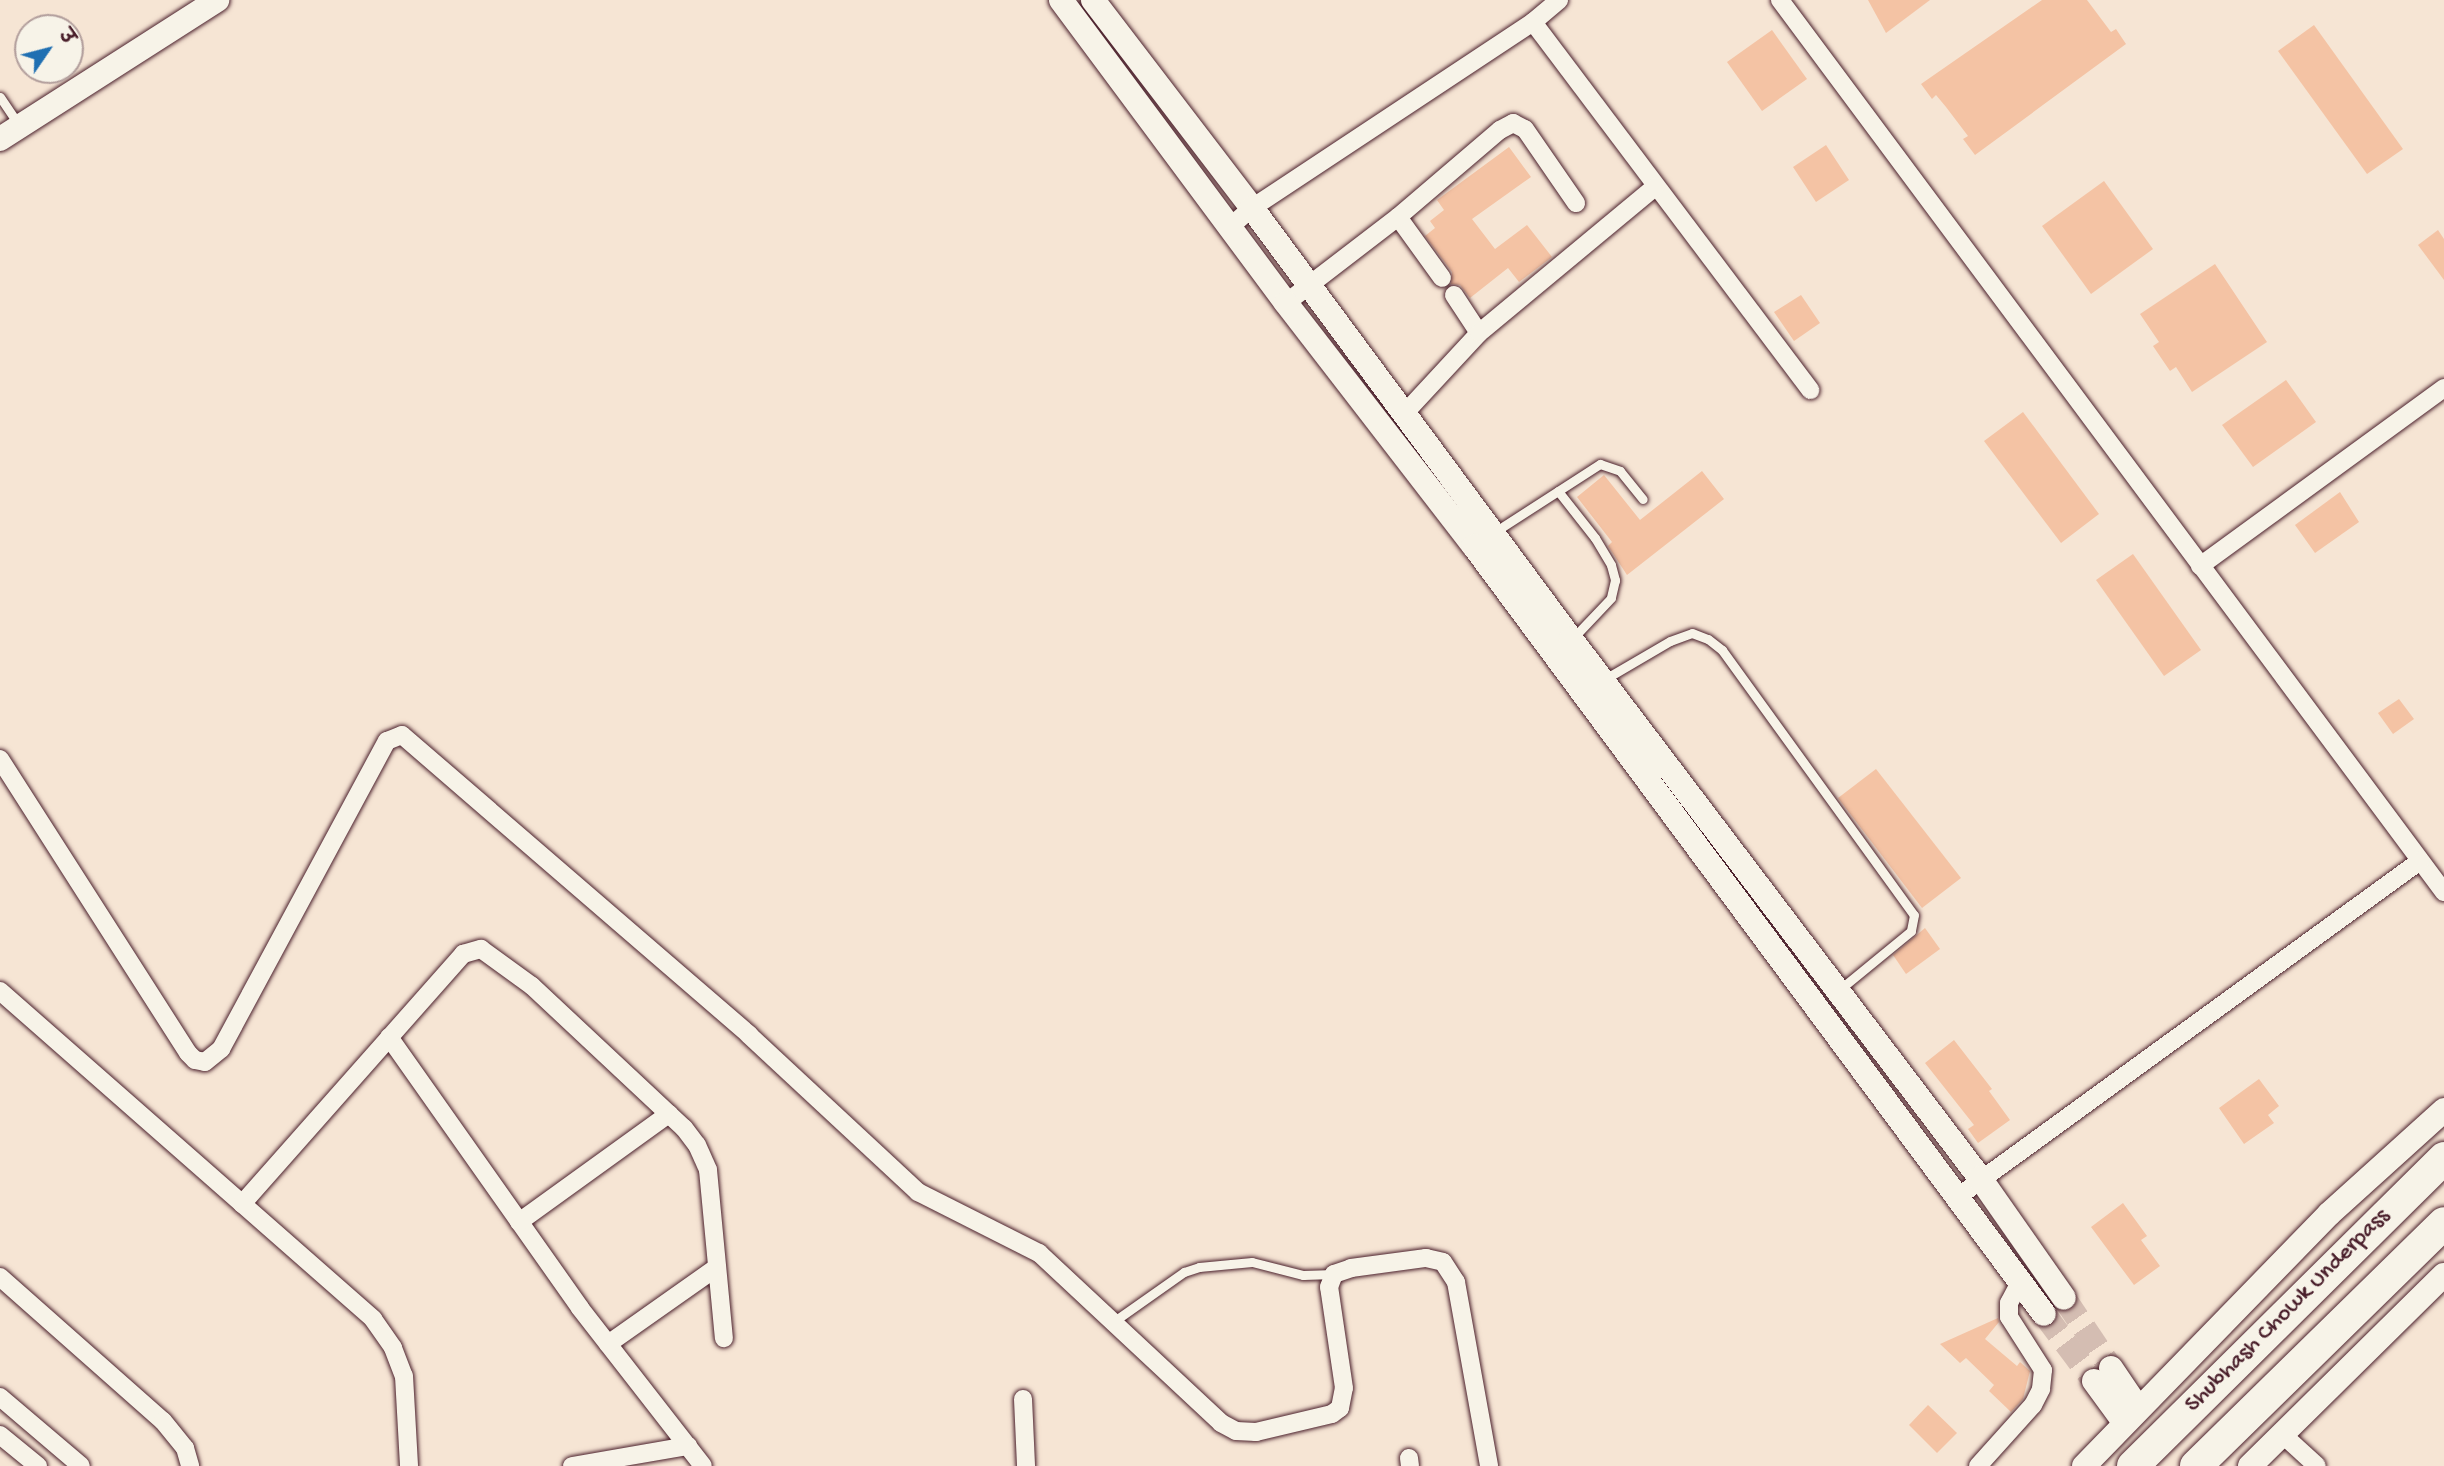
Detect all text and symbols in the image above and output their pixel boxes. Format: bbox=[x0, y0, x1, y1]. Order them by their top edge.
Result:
north arrow bbox=[14, 14, 84, 84]
text: उ bbox=[52, 26, 78, 50]
street label: Shubhash Chowk Underpass bbox=[2180, 1203, 2396, 1419]

